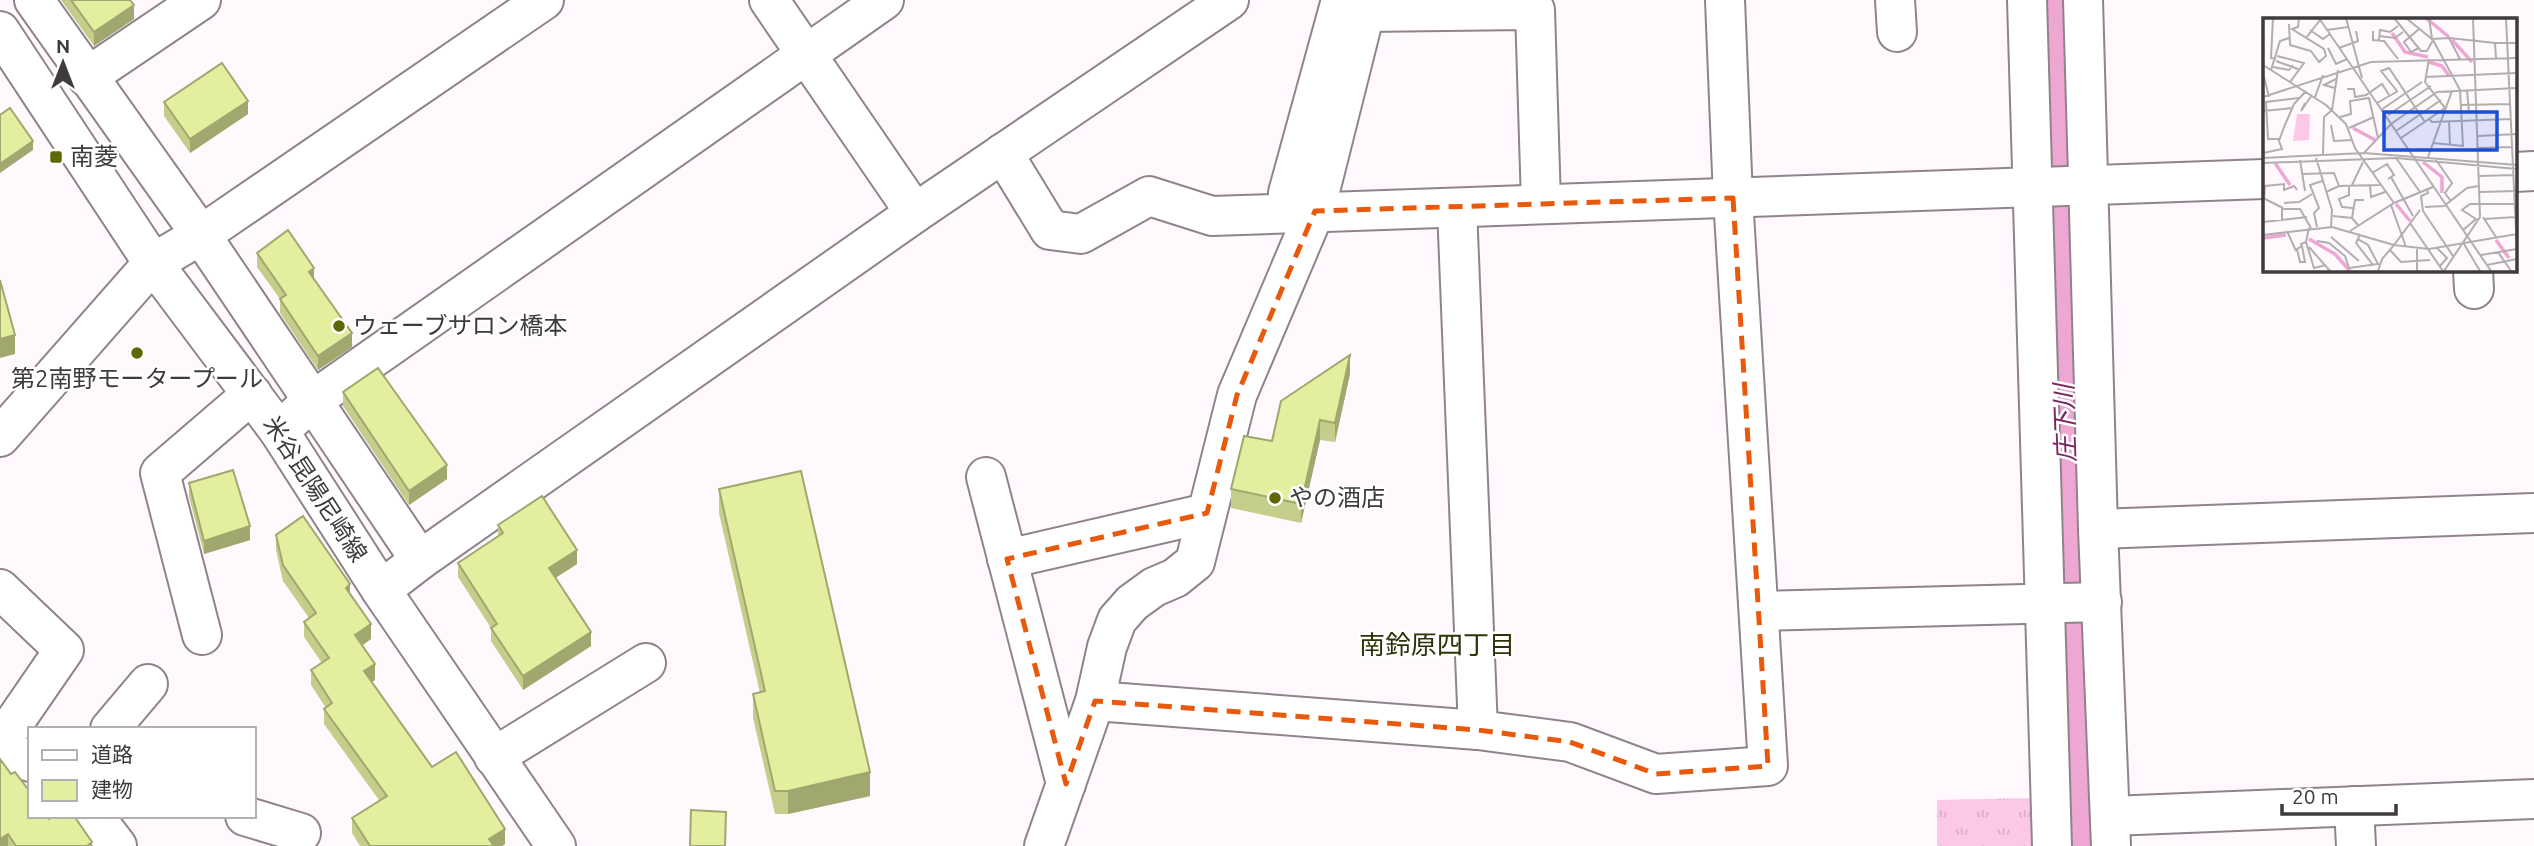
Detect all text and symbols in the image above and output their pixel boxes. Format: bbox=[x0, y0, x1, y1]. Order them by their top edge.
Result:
inset map bbox=[2263, 18, 2516, 271]
north arrow bbox=[28, 28, 98, 98]
text: N bbox=[56, 35, 70, 57]
place label: 南菱 bbox=[70, 143, 118, 170]
marker: 南菱 bbox=[48, 149, 64, 165]
place label: ウェーブサロン橋本 bbox=[353, 312, 568, 339]
marker: ウェーブサロン橋本 bbox=[331, 318, 347, 334]
marker: 第2南野モータープール bbox=[129, 345, 145, 361]
place label: 第2南野モータープール bbox=[11, 365, 263, 392]
water label: 庄下川 bbox=[2049, 381, 2080, 463]
street label: 米谷昆陽尼崎線 bbox=[258, 411, 372, 567]
place label: やの酒店 bbox=[1289, 484, 1385, 511]
marker: やの酒店 bbox=[1267, 490, 1283, 506]
district label: 南鈴原四丁目 bbox=[1359, 630, 1515, 659]
legend bbox=[28, 727, 256, 818]
text: 道路 bbox=[91, 742, 133, 766]
scale bar bbox=[2282, 772, 2396, 816]
text: 建物 bbox=[91, 777, 133, 801]
text: 20 m bbox=[2292, 784, 2339, 808]

